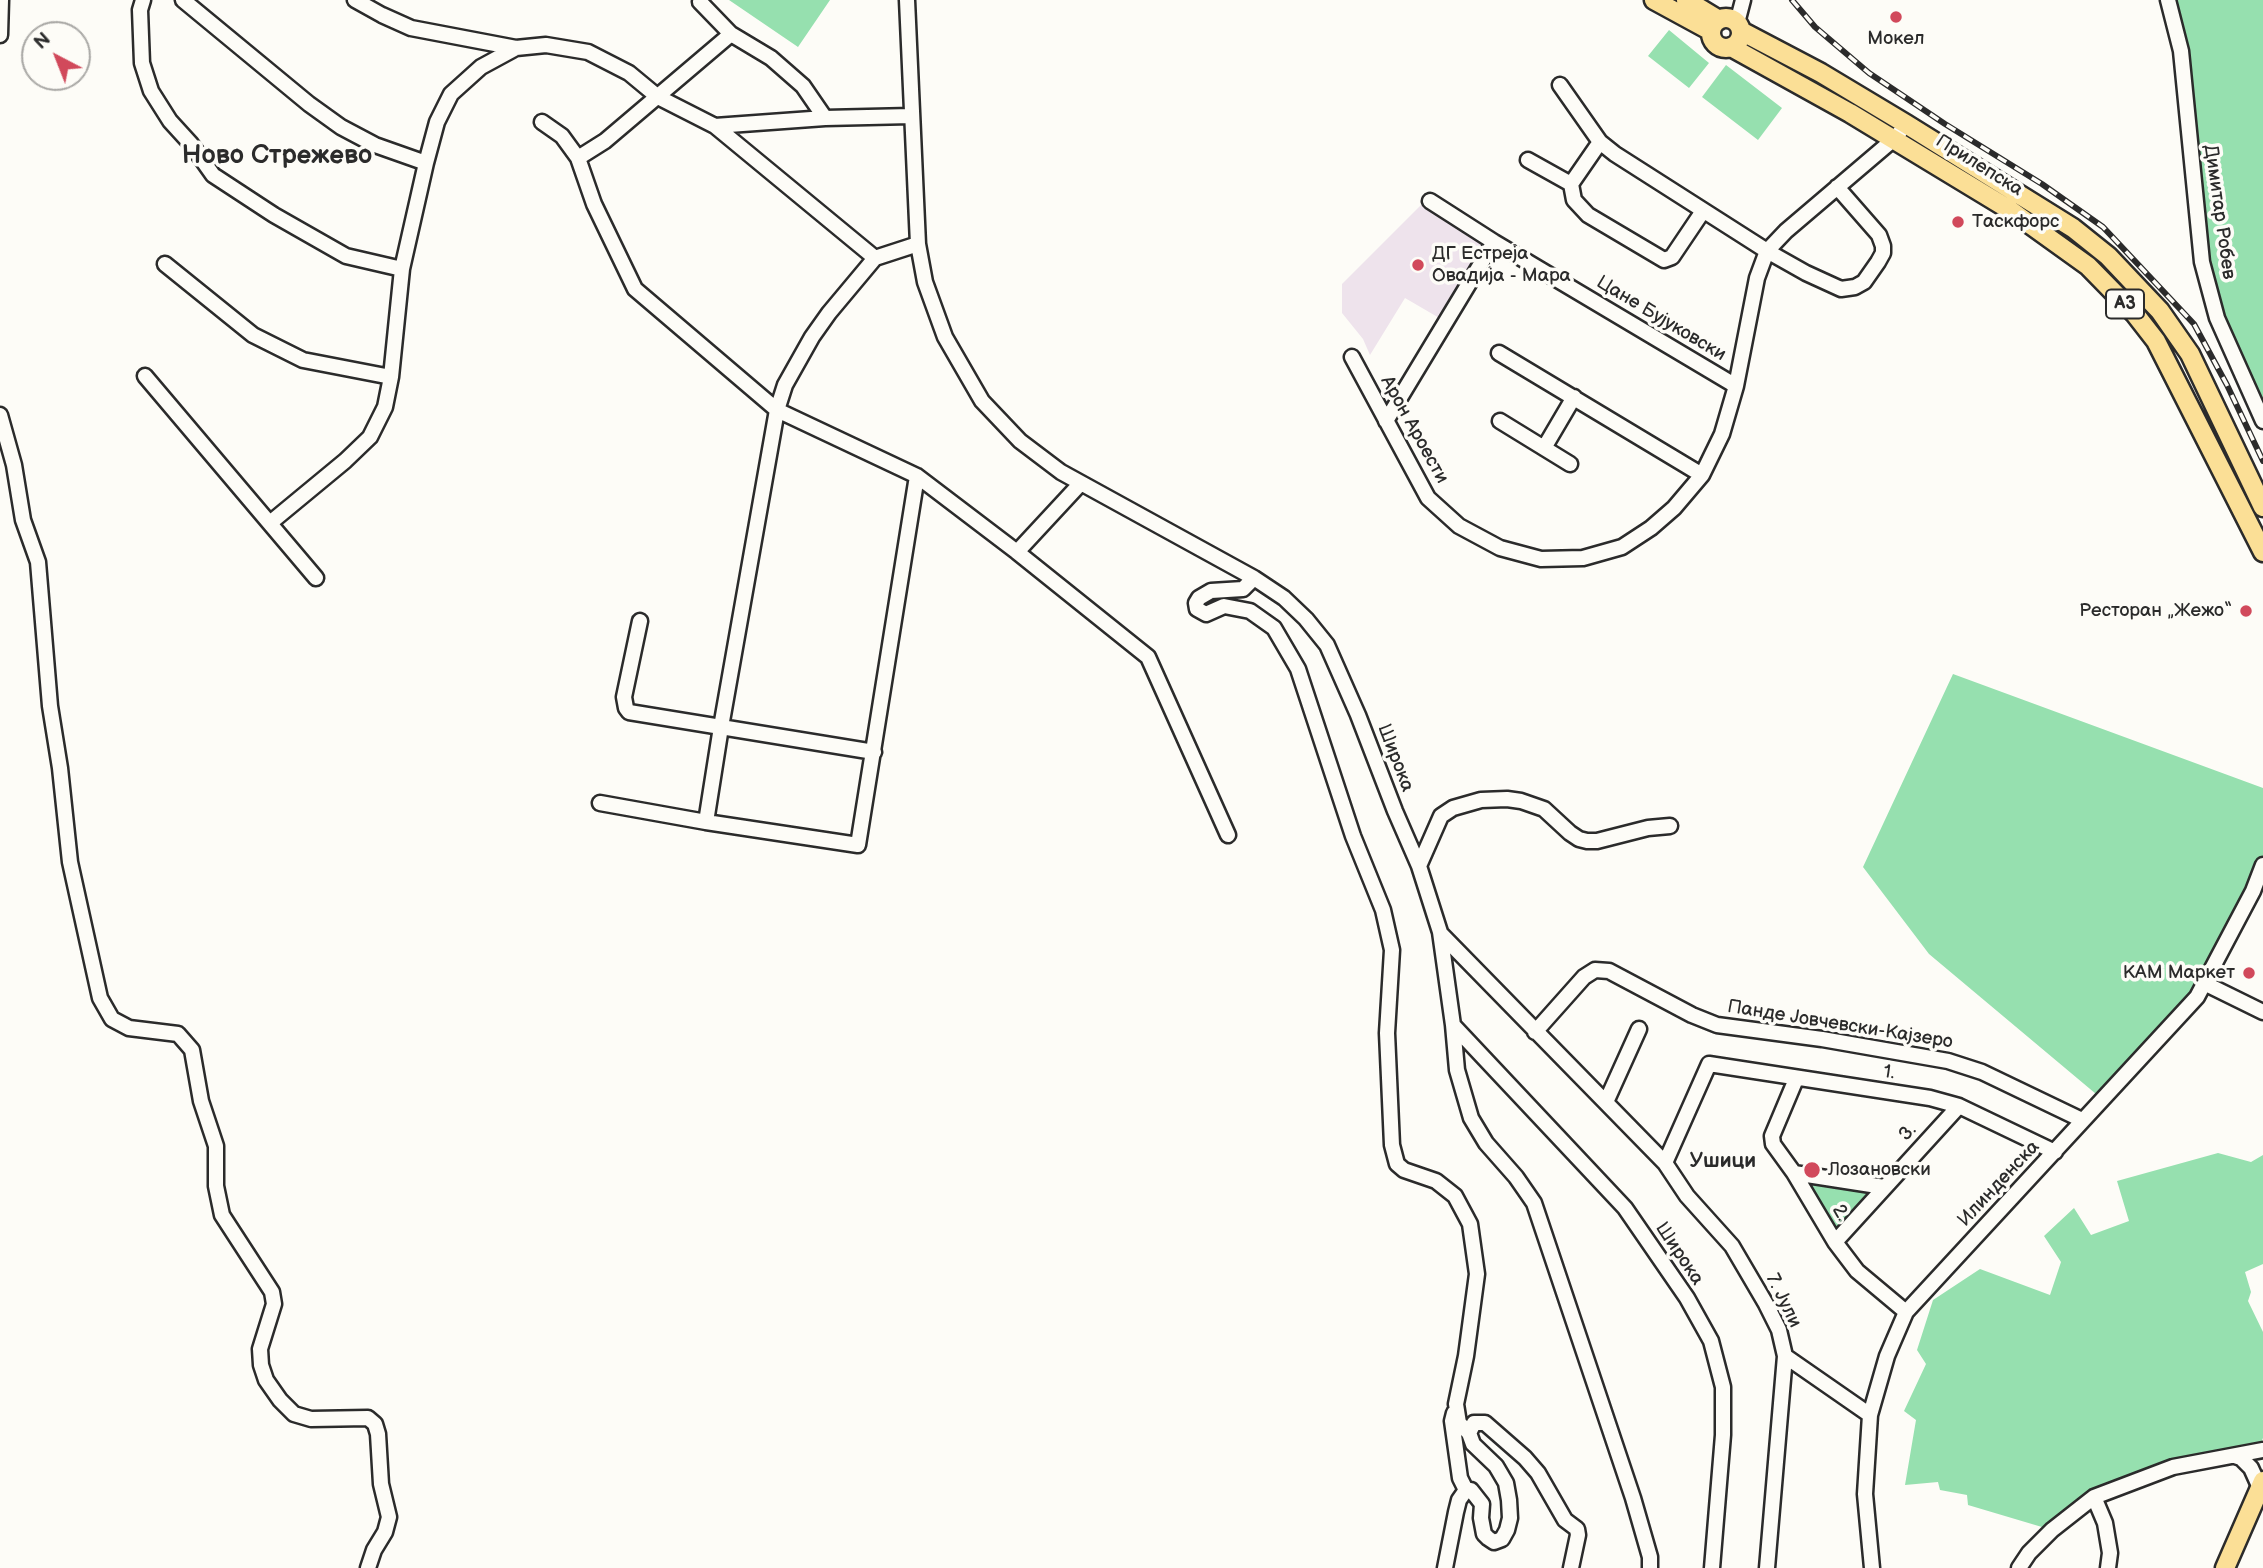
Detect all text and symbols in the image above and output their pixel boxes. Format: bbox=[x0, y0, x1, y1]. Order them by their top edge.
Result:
marker: Мокел bbox=[1888, 9, 1904, 25]
north arrow bbox=[21, 21, 91, 91]
text: N bbox=[30, 28, 56, 55]
place label: Мокел bbox=[1867, 28, 1925, 50]
street label: Прилепска bbox=[1931, 130, 2027, 202]
district label: Ново Стрежево bbox=[182, 140, 372, 172]
street label: Димитар Робев bbox=[2198, 143, 2240, 281]
place label: Таскфорс bbox=[1972, 211, 2059, 233]
marker: Таскфорс bbox=[1950, 214, 1966, 230]
place label: ДГ Естреја Овадија - Мара bbox=[1432, 243, 1571, 287]
marker: ДГ Естреја Овадија - Мара bbox=[1410, 257, 1426, 273]
street label: Цане Бујуковски bbox=[1592, 271, 1730, 367]
road number: A3 bbox=[2106, 290, 2144, 318]
street label: Арон Ароести bbox=[1375, 372, 1453, 488]
place label: Ресторан „Жежо“ bbox=[2079, 600, 2232, 622]
marker: Ресторан „Жежо“ bbox=[2238, 603, 2254, 619]
street label: Широка bbox=[1372, 721, 1418, 795]
place label: КАМ Маркет bbox=[2123, 962, 2235, 984]
marker: КАМ Маркет bbox=[2241, 965, 2257, 981]
street label: Панде Јовчевски-Кајзеро bbox=[1726, 996, 1954, 1054]
street label: 1. bbox=[1882, 1061, 1896, 1085]
street label: 3. bbox=[1894, 1120, 1922, 1146]
street label: Илинденска bbox=[1953, 1136, 2045, 1232]
district label: Ушици bbox=[1690, 1149, 1756, 1175]
place label: Лозановски bbox=[1828, 1159, 1931, 1181]
marker: Лозановски bbox=[1802, 1160, 1822, 1180]
street label: 2. bbox=[1826, 1201, 1854, 1225]
street label: Широка bbox=[1650, 1218, 1708, 1290]
street label: 7. Јули bbox=[1760, 1270, 1806, 1332]

